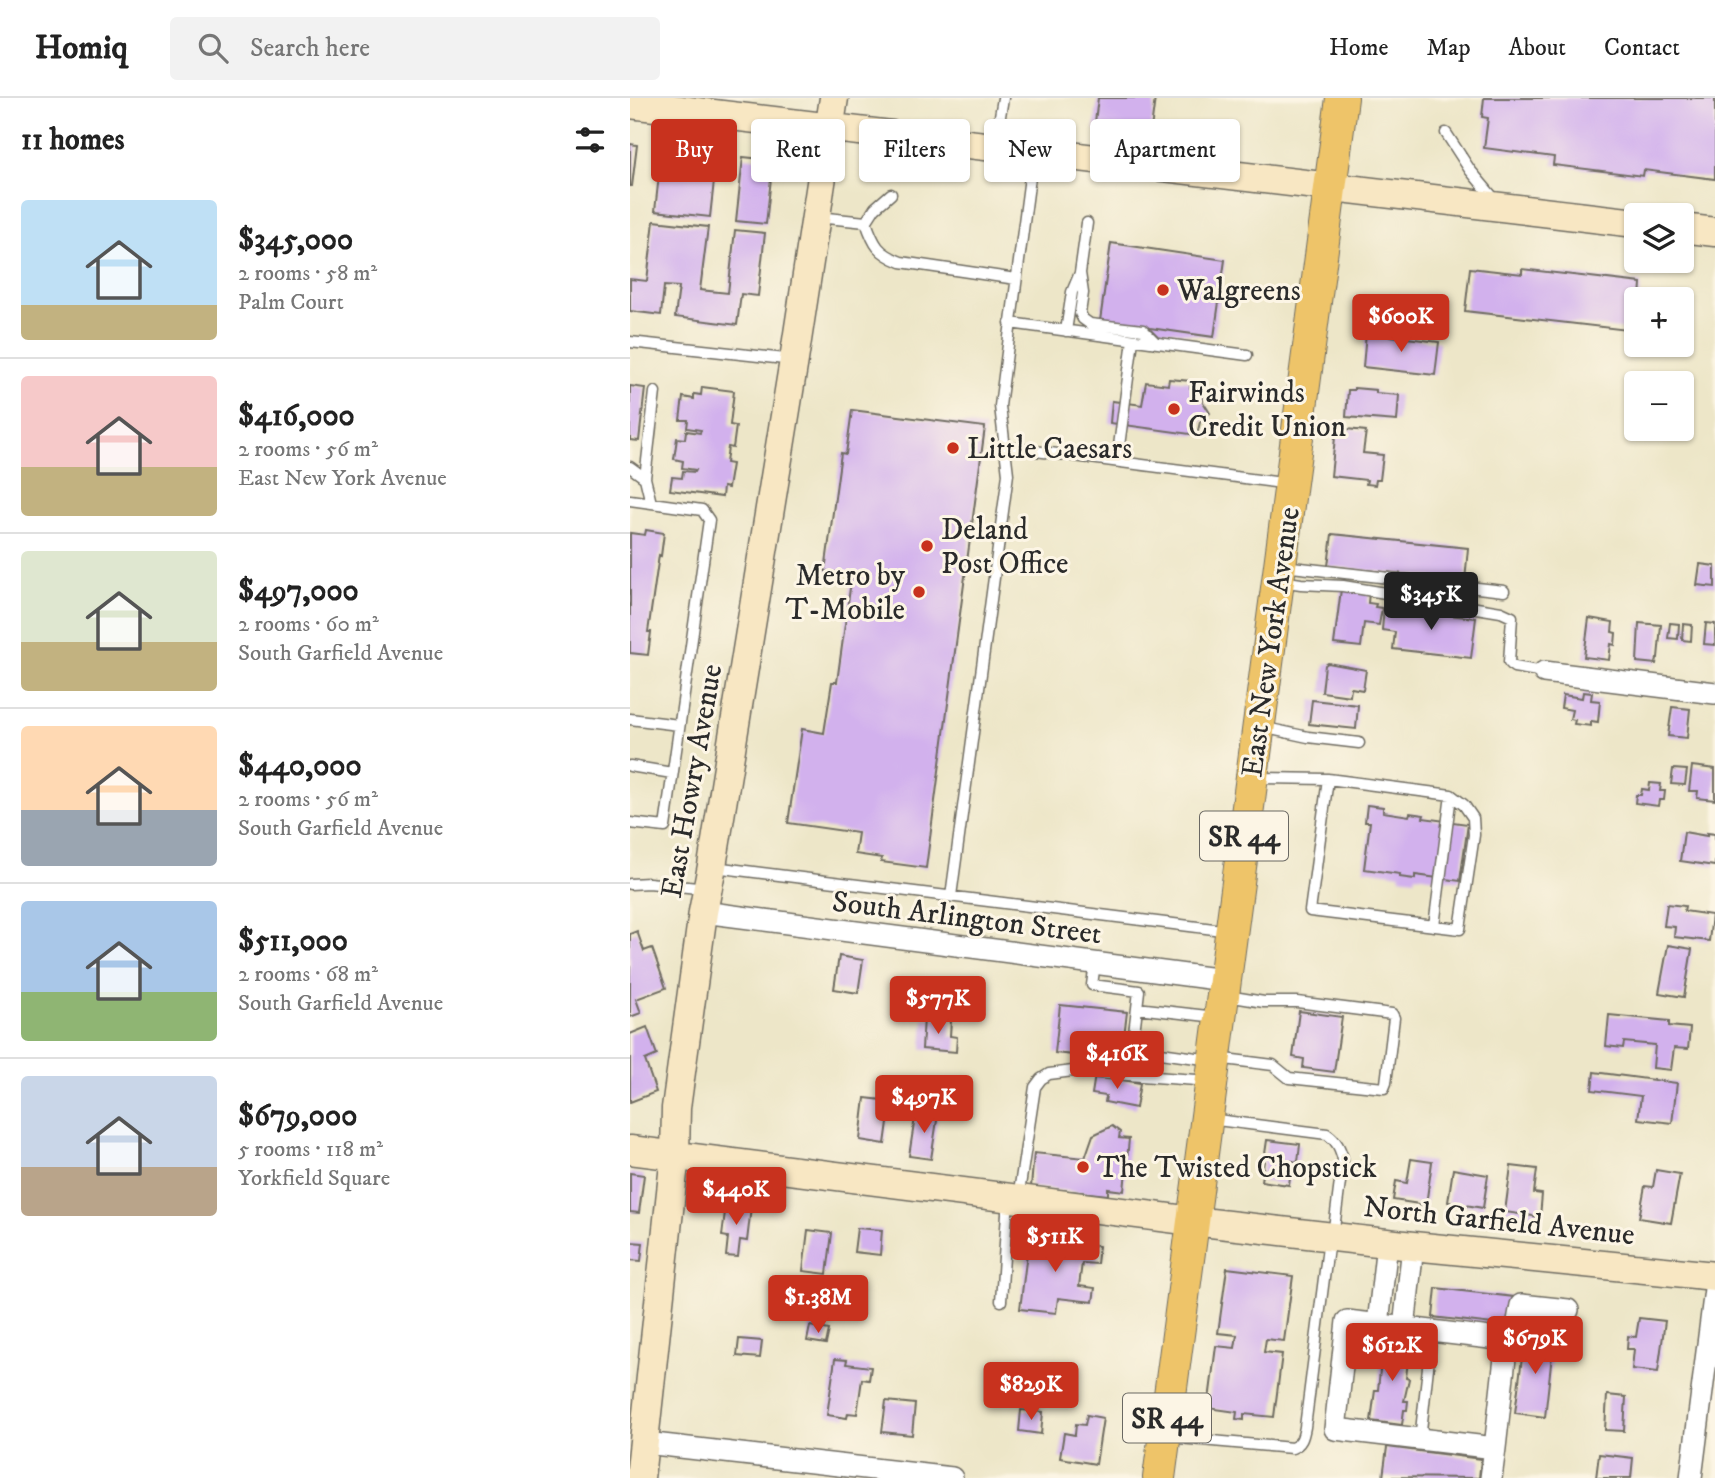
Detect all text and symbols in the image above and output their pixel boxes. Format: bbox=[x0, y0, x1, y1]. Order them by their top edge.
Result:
search box bbox=[170, 17, 660, 80]
text: Homiq bbox=[35, 28, 128, 69]
icon: search bbox=[194, 29, 232, 67]
text: Search here bbox=[250, 32, 370, 65]
text: Home bbox=[1329, 33, 1388, 63]
text: Map bbox=[1426, 33, 1471, 63]
text: About bbox=[1509, 33, 1566, 63]
text: Contact bbox=[1604, 33, 1680, 63]
chip: Buy bbox=[651, 119, 737, 182]
chip: Rent bbox=[751, 119, 845, 182]
chip: Filters bbox=[859, 119, 970, 182]
chip: New bbox=[984, 119, 1076, 182]
chip: Apartment bbox=[1090, 119, 1240, 182]
icon: filters bbox=[571, 121, 609, 159]
text: 11 homes bbox=[21, 122, 125, 159]
map controls bbox=[1624, 203, 1694, 441]
button: layers bbox=[1624, 203, 1694, 273]
text: $345,000 bbox=[238, 222, 353, 259]
icon: home bbox=[77, 228, 161, 312]
text: 2 rooms · 58 m² bbox=[238, 259, 377, 288]
place label: Walgreens bbox=[1176, 273, 1301, 310]
marker: Walgreens bbox=[1155, 282, 1171, 298]
button: + bbox=[1624, 287, 1694, 357]
text: Palm Court bbox=[238, 288, 344, 317]
pin: $600K bbox=[1352, 294, 1450, 354]
text: $600K bbox=[1368, 302, 1434, 331]
button: − bbox=[1624, 371, 1694, 441]
place label: Fairwinds Credit Union bbox=[1188, 375, 1347, 446]
text: $416,000 bbox=[238, 398, 355, 435]
marker: Fairwinds Credit Union bbox=[1166, 401, 1182, 417]
icon: home bbox=[77, 404, 161, 488]
place label: Little Caesars bbox=[967, 431, 1132, 468]
text: 2 rooms · 56 m² bbox=[238, 435, 378, 464]
marker: Little Caesars bbox=[945, 440, 961, 456]
text: East New York Avenue bbox=[238, 464, 447, 493]
street label: East New York Avenue bbox=[1234, 505, 1309, 780]
place label: Deland Post Office bbox=[941, 512, 1069, 583]
marker: Deland Post Office bbox=[919, 538, 935, 554]
place label: Metro by T-Mobile bbox=[785, 558, 906, 629]
text: $497,000 bbox=[238, 573, 359, 610]
pin: $345K bbox=[1382, 573, 1480, 632]
icon: home bbox=[77, 579, 161, 663]
text: $345K bbox=[1400, 580, 1462, 609]
marker: Metro by T-Mobile bbox=[911, 584, 927, 600]
text: 2 rooms · 60 m² bbox=[238, 610, 379, 639]
text: South Garfield Avenue bbox=[238, 639, 443, 668]
street label: East Howry Avenue bbox=[654, 661, 731, 901]
text: $440,000 bbox=[238, 748, 362, 785]
icon: home bbox=[77, 754, 161, 838]
text: 2 rooms · 56 m² bbox=[238, 785, 378, 814]
road number: SR 44 bbox=[1200, 812, 1288, 860]
text: South Garfield Avenue bbox=[238, 814, 443, 843]
street label: South Arlington Street bbox=[830, 884, 1104, 953]
text: $511,000 bbox=[238, 923, 348, 960]
icon: home bbox=[77, 929, 161, 1013]
text: 2 rooms · 68 m² bbox=[238, 960, 378, 989]
pin: $577K bbox=[889, 976, 987, 1036]
text: $577K bbox=[906, 984, 970, 1013]
text: South Garfield Avenue bbox=[238, 989, 443, 1018]
pin: $416K bbox=[1068, 1032, 1166, 1091]
text: $416K bbox=[1086, 1039, 1148, 1068]
pin: $497K bbox=[875, 1076, 973, 1135]
text: $497K bbox=[891, 1083, 957, 1112]
text: $679,000 bbox=[238, 1098, 357, 1135]
icon: home bbox=[77, 1104, 161, 1188]
text: 5 rooms · 118 m² bbox=[238, 1135, 383, 1164]
place label: The Twisted Chopstick bbox=[1097, 1150, 1377, 1187]
marker: The Twisted Chopstick bbox=[1075, 1159, 1091, 1175]
text: Yorkfield Square bbox=[238, 1164, 390, 1193]
pin: $440K bbox=[687, 1168, 785, 1227]
text: $440K bbox=[702, 1175, 770, 1204]
street label: North Garfield Avenue bbox=[1361, 1189, 1636, 1254]
pin: $511K bbox=[1006, 1214, 1104, 1274]
text: $511K bbox=[1026, 1222, 1084, 1251]
pin: $1.38M bbox=[761, 1276, 875, 1335]
text: $1.38M bbox=[784, 1283, 852, 1312]
pin: $679K bbox=[1486, 1316, 1584, 1376]
pin: $612K bbox=[1343, 1324, 1441, 1383]
text: $679K bbox=[1503, 1324, 1567, 1353]
text: $612K bbox=[1362, 1331, 1422, 1360]
pin: $829K bbox=[982, 1362, 1080, 1422]
text: $829K bbox=[1000, 1370, 1063, 1399]
road number: SR 44 bbox=[1123, 1394, 1211, 1442]

